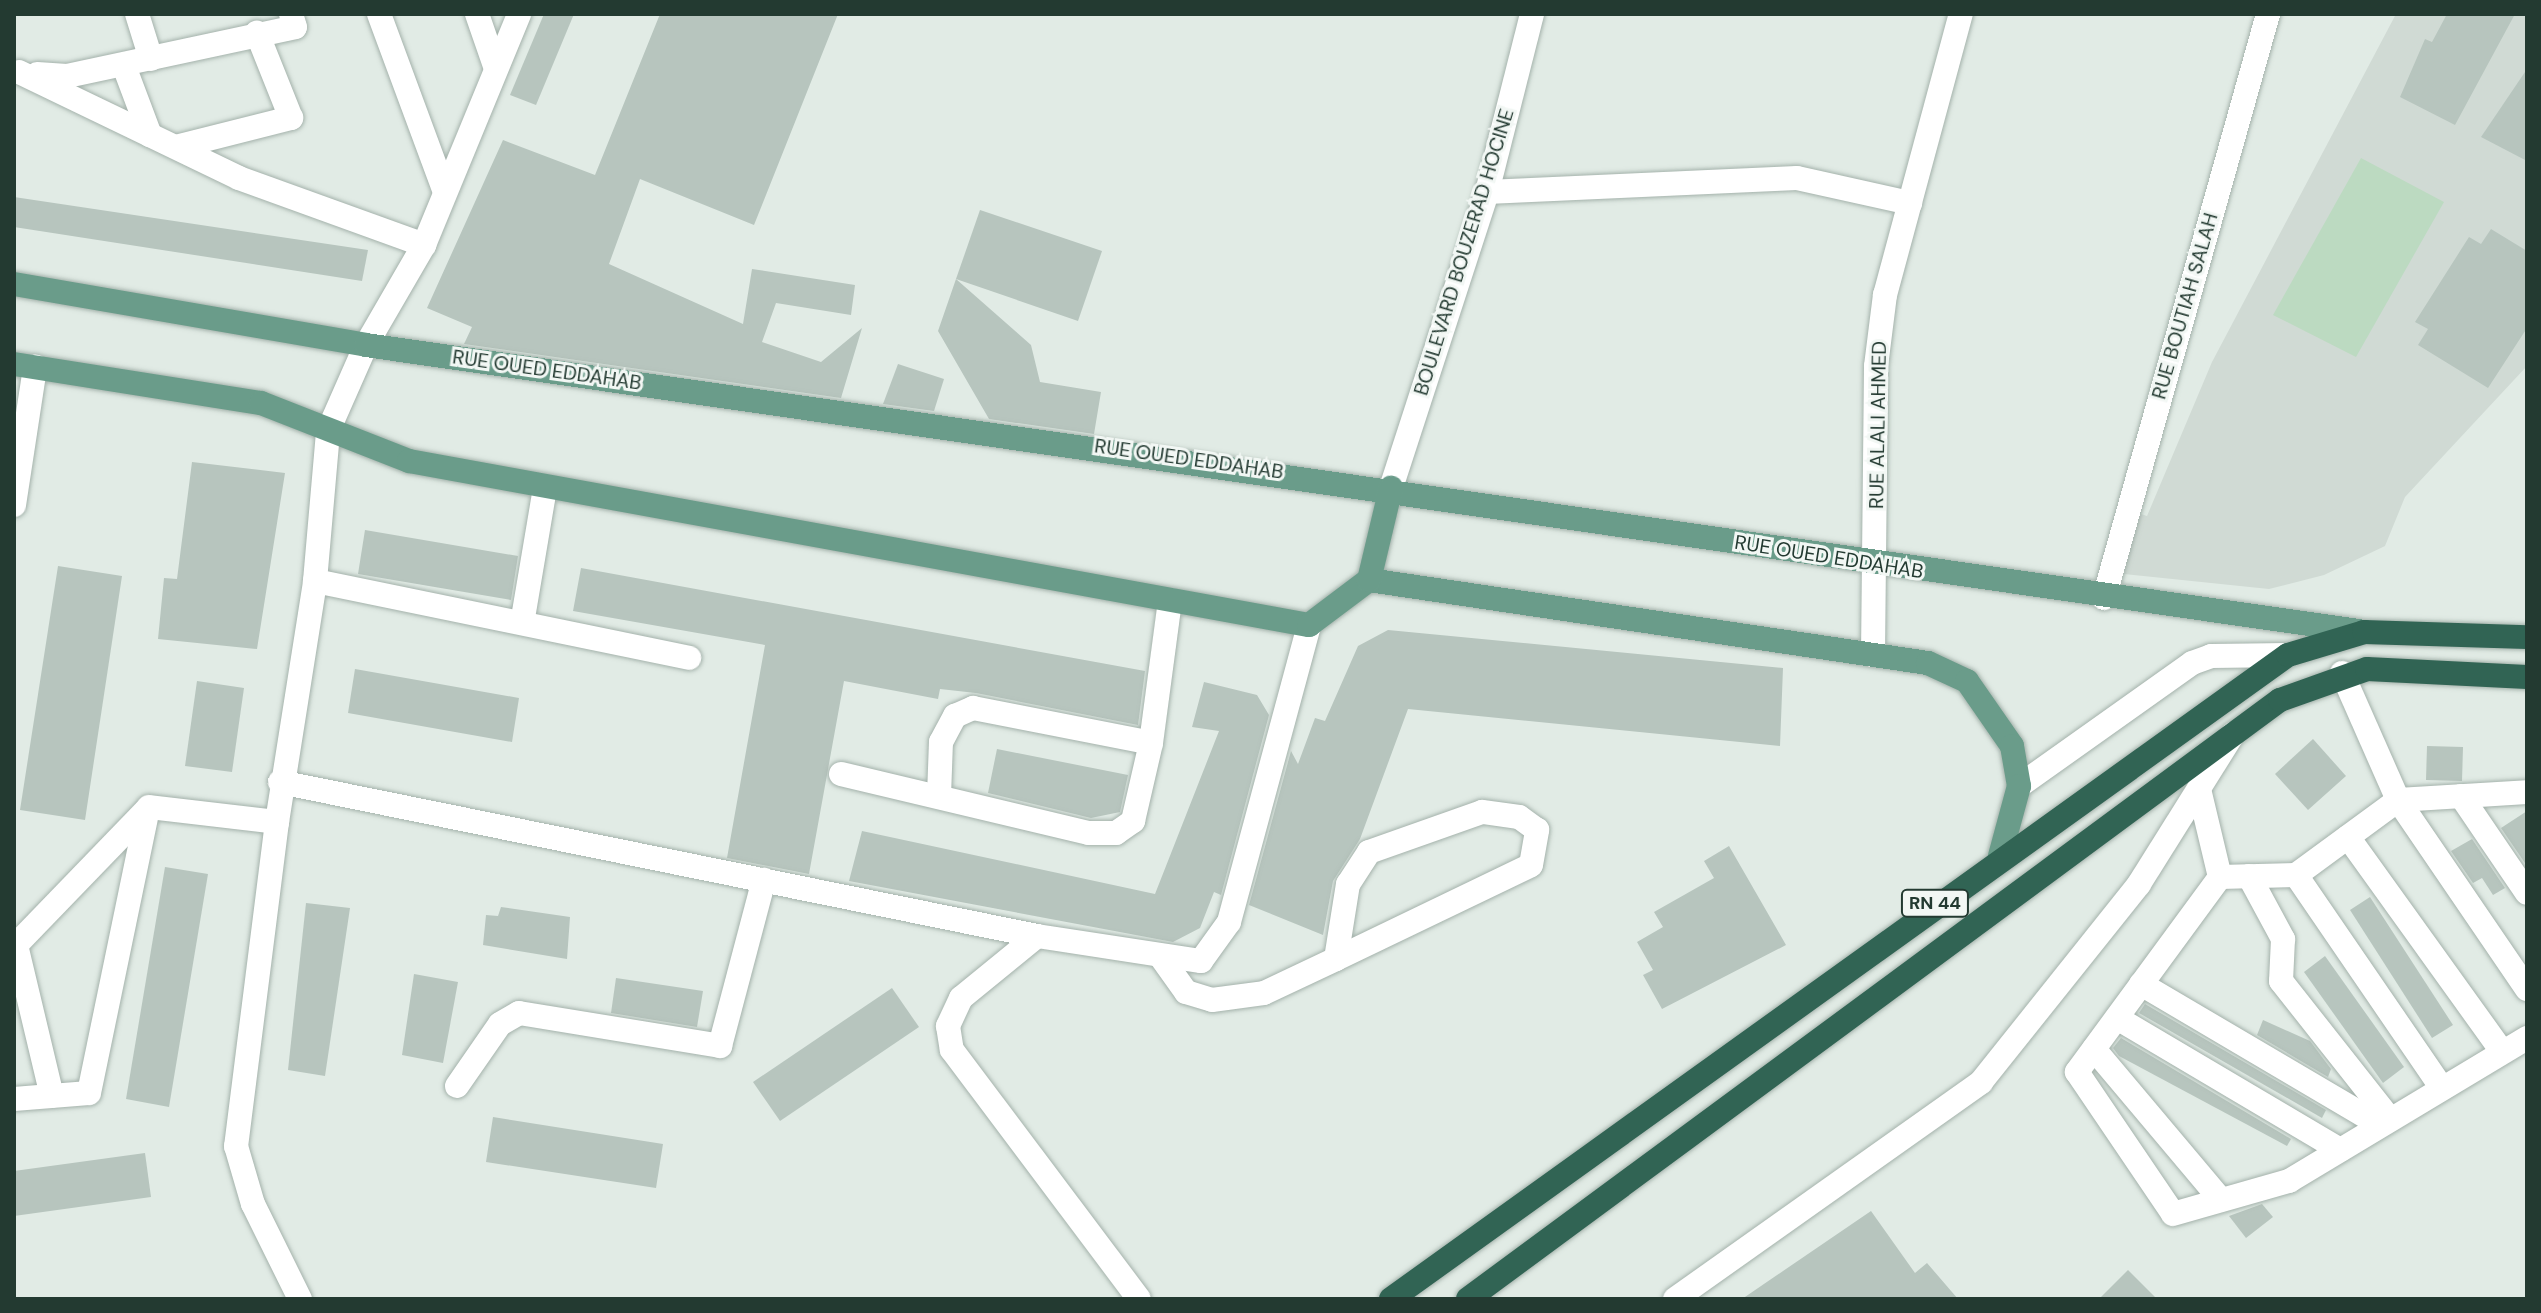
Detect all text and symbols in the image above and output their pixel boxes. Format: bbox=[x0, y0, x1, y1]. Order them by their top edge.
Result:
street label: BOULEVARD BOUZERAD HOCINE bbox=[1409, 106, 1519, 398]
street label: RUE BOUTIAH SALAH bbox=[2147, 210, 2223, 402]
street label: RUE ALALI AHMED bbox=[1865, 341, 1891, 509]
street label: RUE OUED EDDAHAB bbox=[451, 345, 643, 395]
street label: RUE OUED EDDAHAB bbox=[1093, 434, 1285, 484]
street label: RUE OUED EDDAHAB bbox=[1733, 530, 1925, 584]
road number: RN 44 bbox=[1899, 889, 1971, 917]

